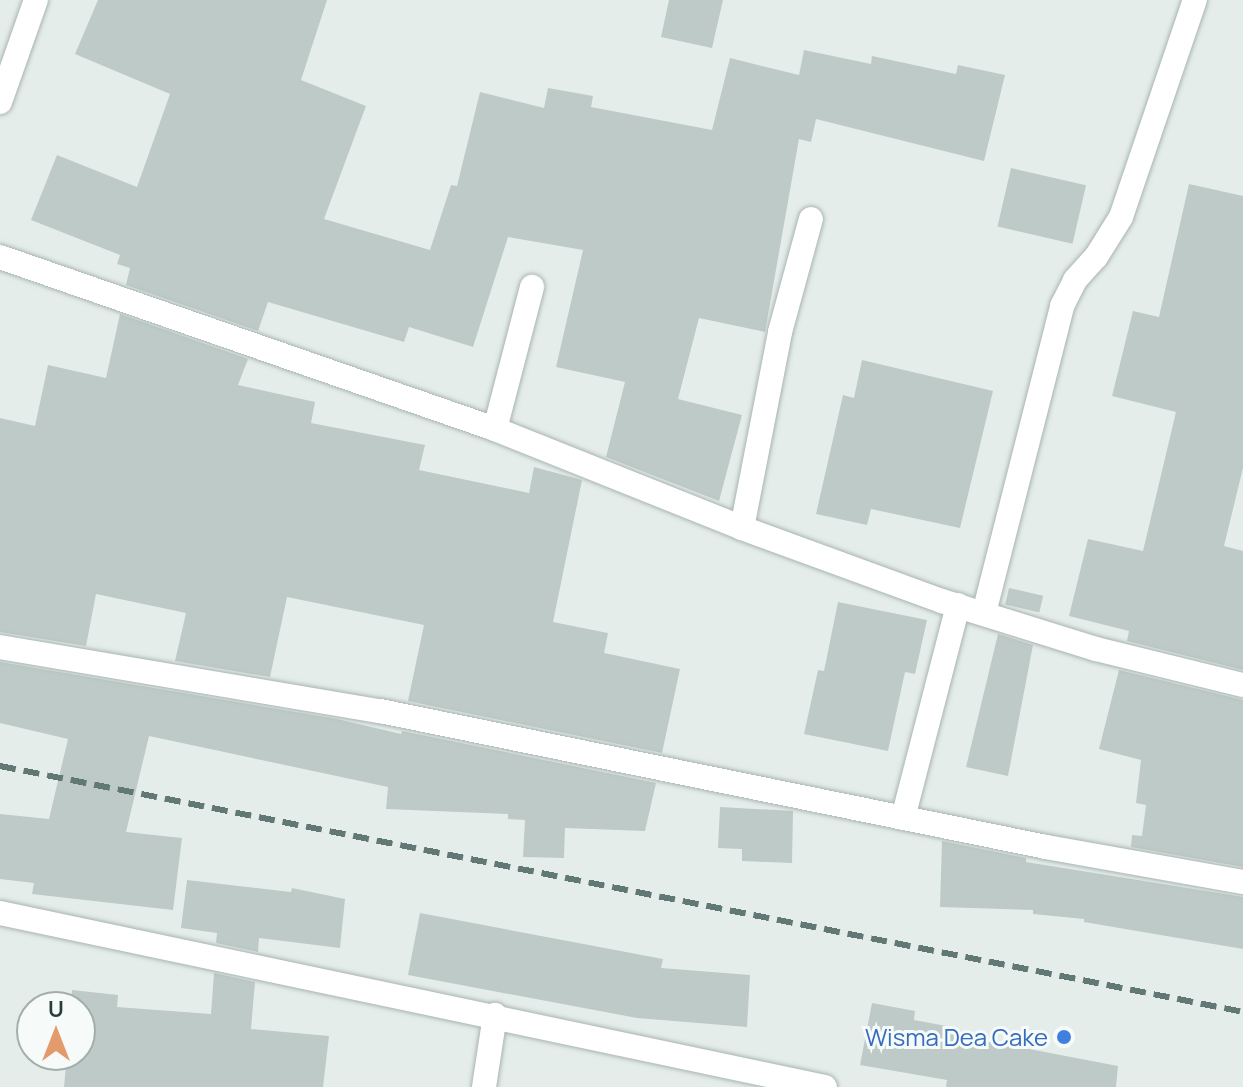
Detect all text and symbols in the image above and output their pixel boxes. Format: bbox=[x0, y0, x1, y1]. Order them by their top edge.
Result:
north arrow bbox=[16, 991, 96, 1071]
text: U bbox=[48, 994, 64, 1024]
place label: Wisma Dea Cake bbox=[865, 1023, 1048, 1051]
marker: Wisma Dea Cake bbox=[1055, 1028, 1073, 1046]

